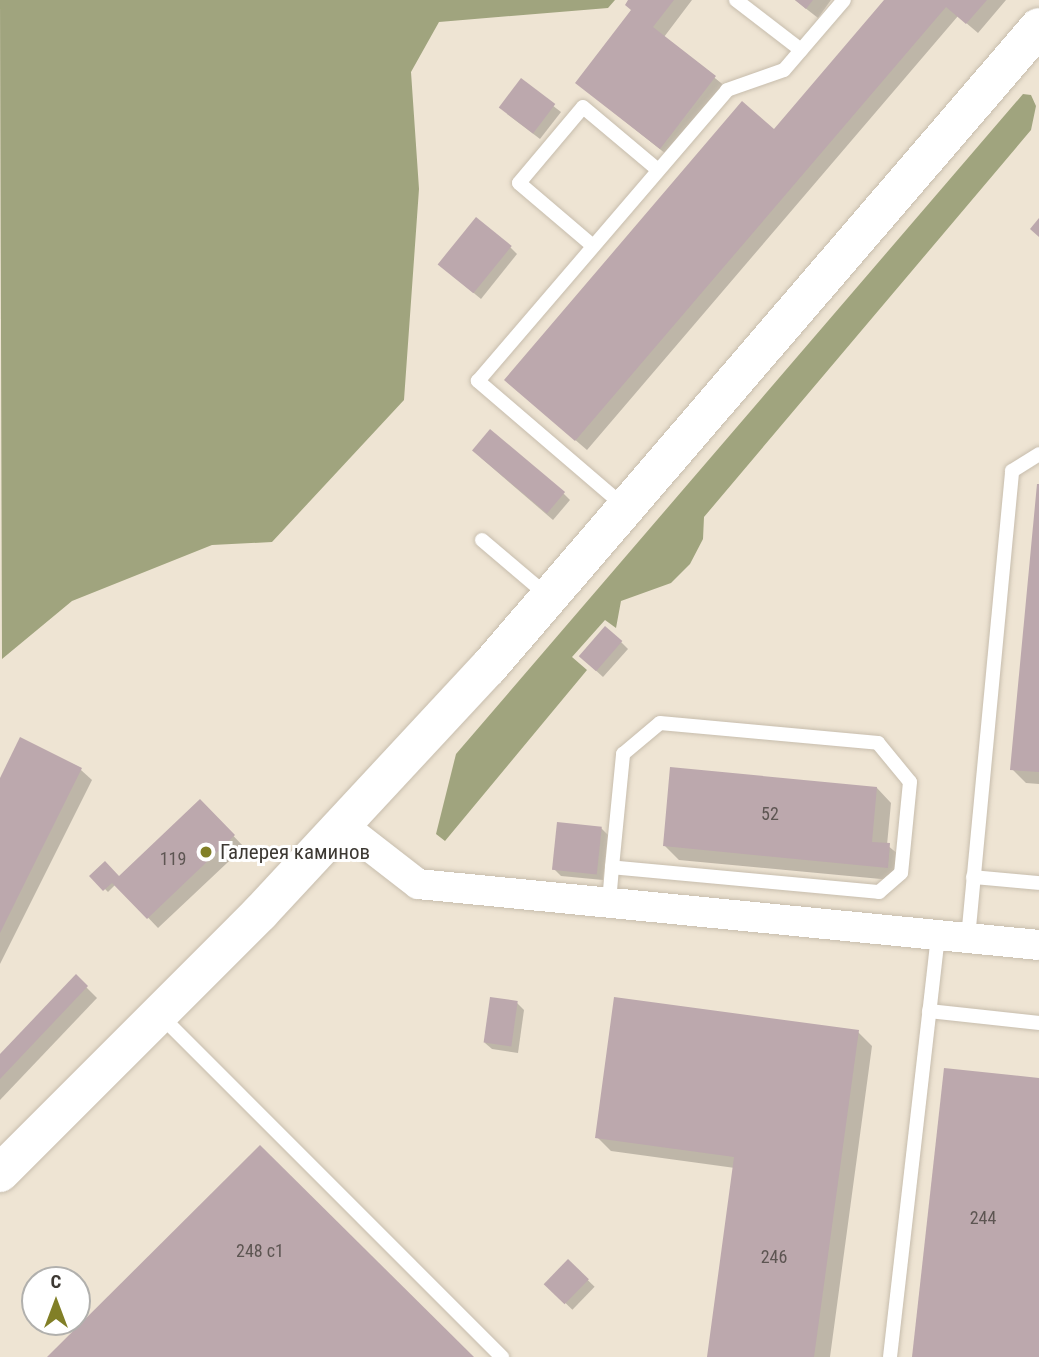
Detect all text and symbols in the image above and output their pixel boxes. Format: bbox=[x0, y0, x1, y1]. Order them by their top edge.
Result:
house number: 52 bbox=[761, 803, 779, 825]
place label: Галерея каминов bbox=[220, 839, 370, 865]
marker: Галерея каминов bbox=[198, 844, 214, 860]
house number: 119 bbox=[160, 848, 186, 870]
house number: 244 bbox=[970, 1207, 996, 1229]
house number: 248 с1 bbox=[236, 1240, 284, 1262]
house number: 246 bbox=[761, 1246, 787, 1268]
north arrow bbox=[21, 1266, 91, 1336]
text: С bbox=[51, 1270, 61, 1293]

